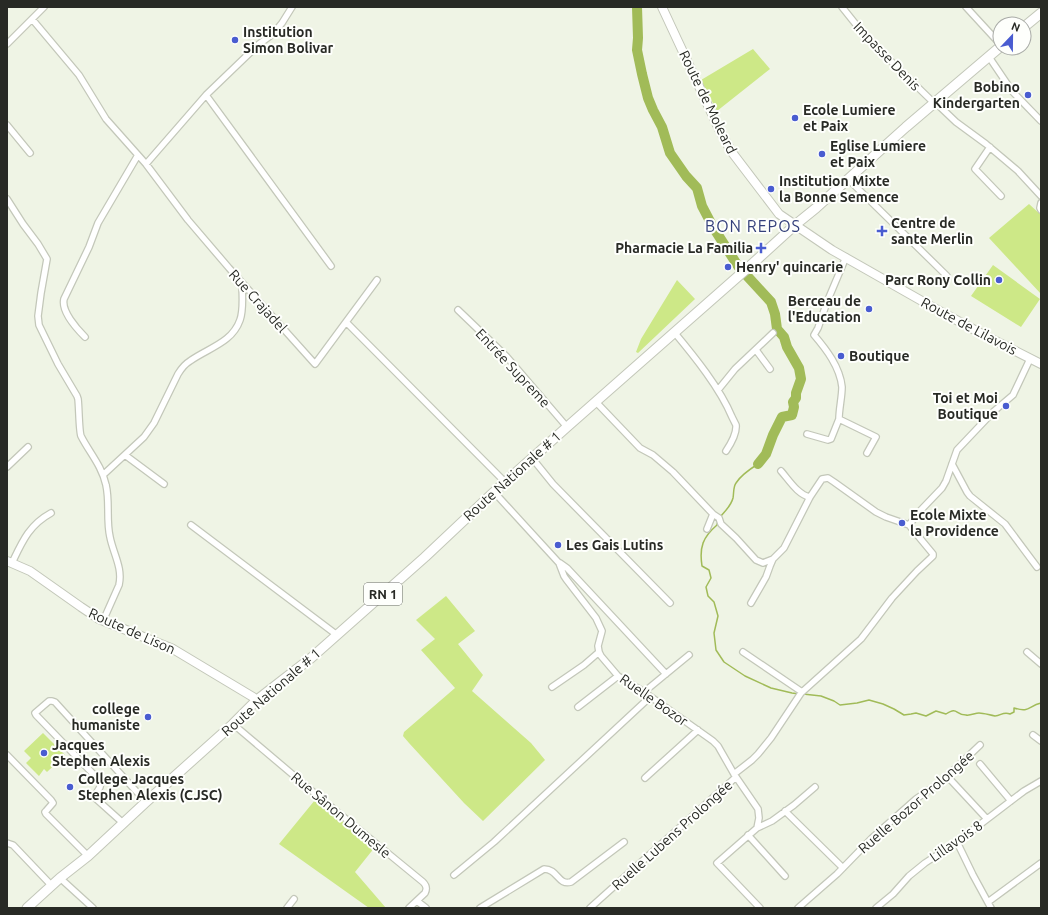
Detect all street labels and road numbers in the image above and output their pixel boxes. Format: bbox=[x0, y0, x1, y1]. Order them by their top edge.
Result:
street label: Impasse Denis bbox=[850, 18, 924, 94]
street label: Route de Moleard bbox=[676, 48, 740, 156]
street label: Rue Crajadel bbox=[226, 266, 291, 336]
street label: Route de Lilavois bbox=[918, 294, 1020, 358]
street label: Entrée Supreme bbox=[472, 325, 554, 411]
street label: Route Nationale # 1 bbox=[460, 428, 564, 524]
road number: RN 1 bbox=[364, 583, 402, 605]
street label: Route de Lison bbox=[86, 605, 178, 657]
street label: Route Nationale # 1 bbox=[218, 645, 324, 739]
street label: Ruelle Bozor bbox=[617, 671, 692, 730]
street label: Ruelle Bozor Prolongée bbox=[855, 747, 977, 857]
street label: Rue Sânon Dumesle bbox=[288, 769, 394, 861]
street label: Ruelle Lubens Prolongée bbox=[609, 777, 735, 893]
street label: Lillavois 8 bbox=[927, 817, 986, 865]

